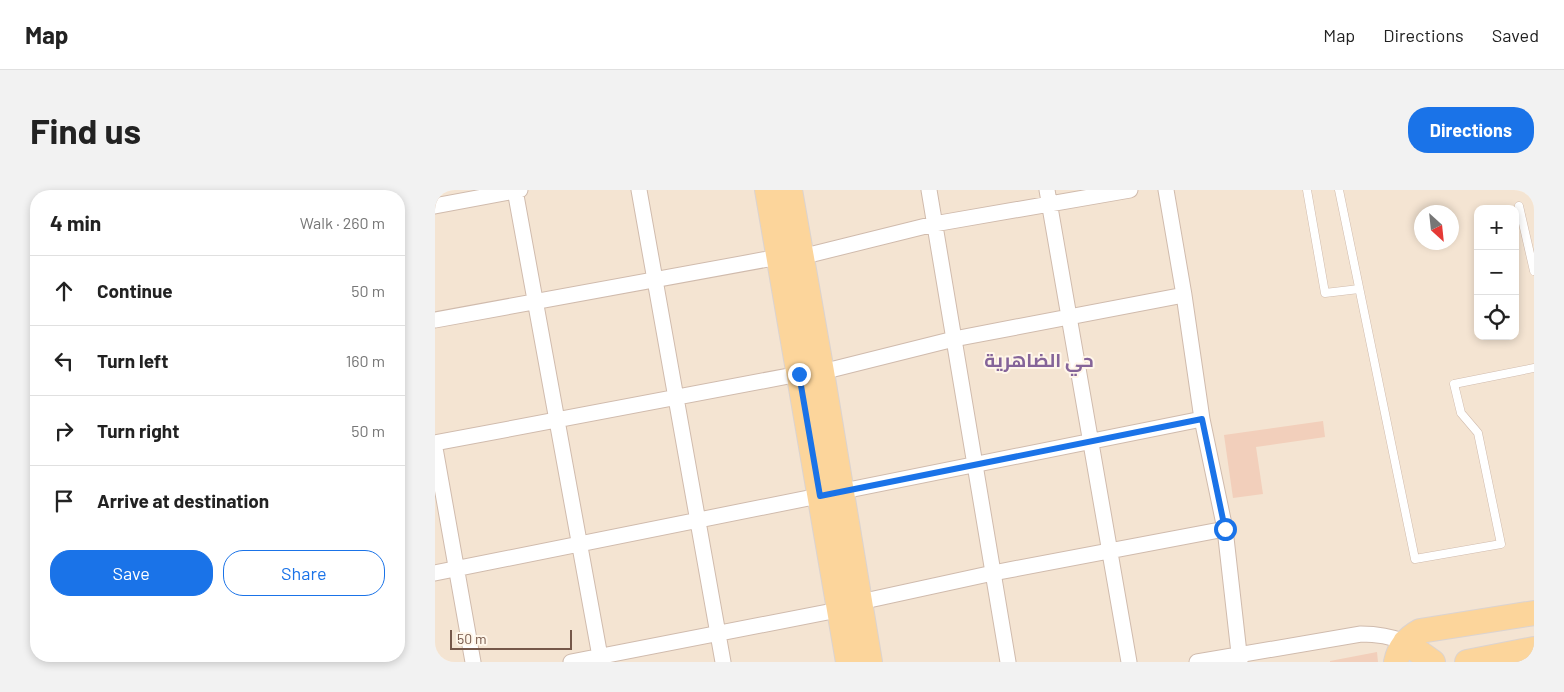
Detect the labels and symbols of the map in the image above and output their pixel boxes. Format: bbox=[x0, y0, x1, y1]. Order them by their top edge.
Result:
north arrow bbox=[1414, 205, 1459, 250]
district label: حي الضاهرية bbox=[984, 348, 1094, 376]
route end bbox=[788, 363, 811, 386]
route start bbox=[1214, 518, 1237, 541]
scale bar bbox=[450, 627, 573, 650]

